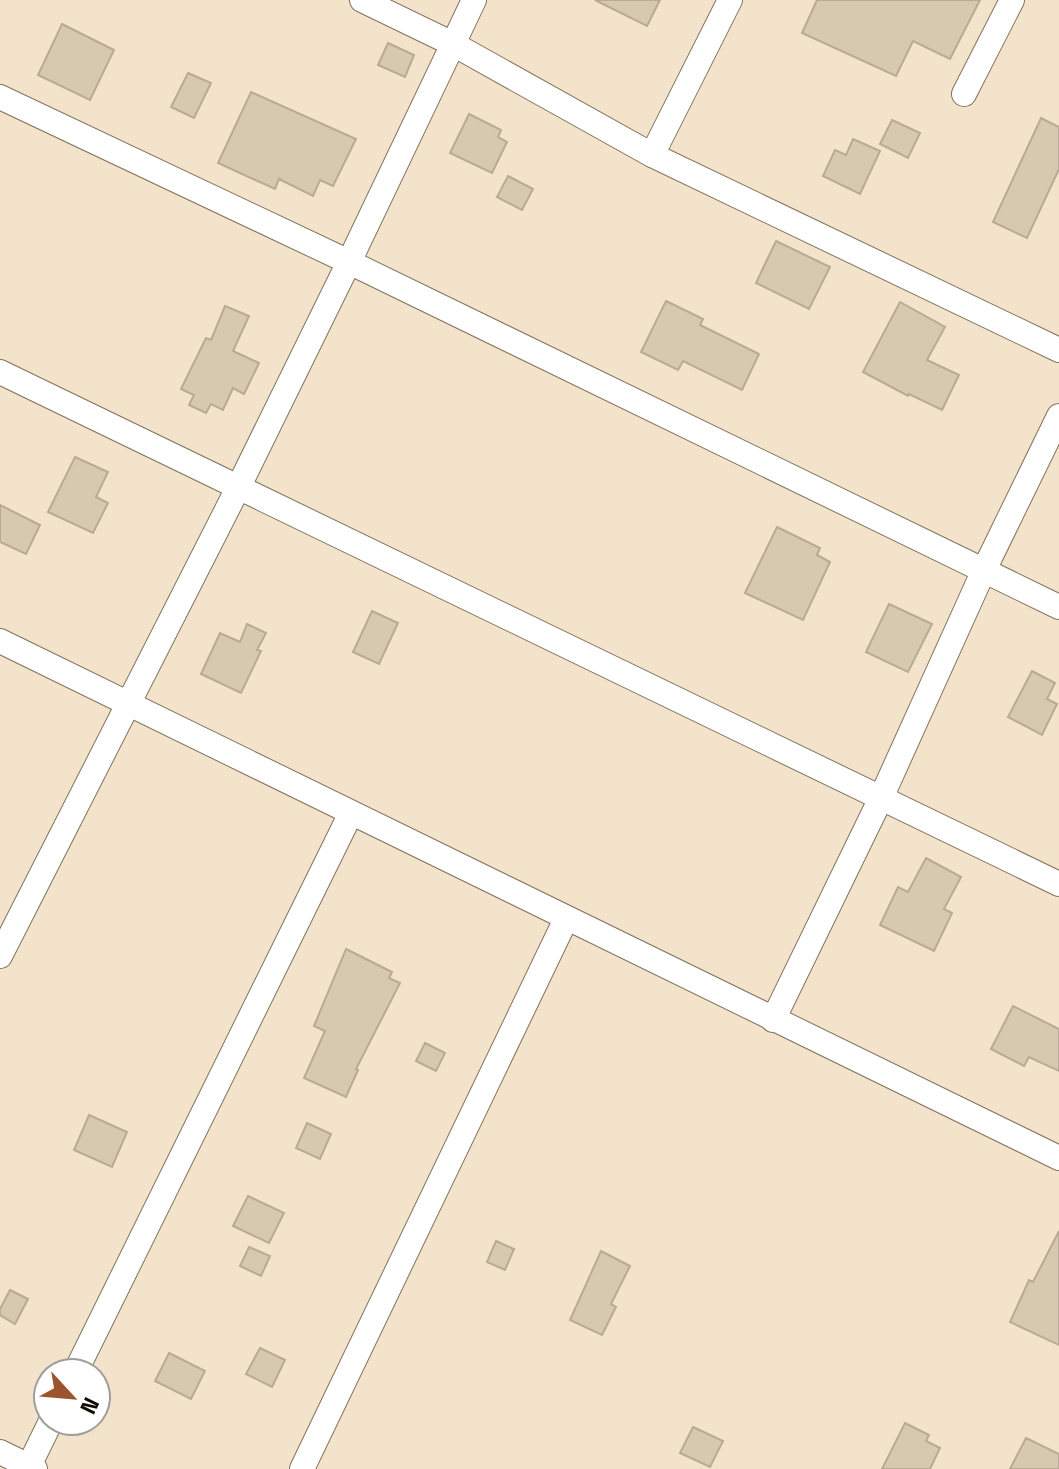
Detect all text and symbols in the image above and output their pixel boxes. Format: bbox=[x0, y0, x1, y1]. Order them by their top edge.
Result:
north arrow bbox=[32, 1357, 112, 1437]
text: N bbox=[74, 1393, 106, 1419]

